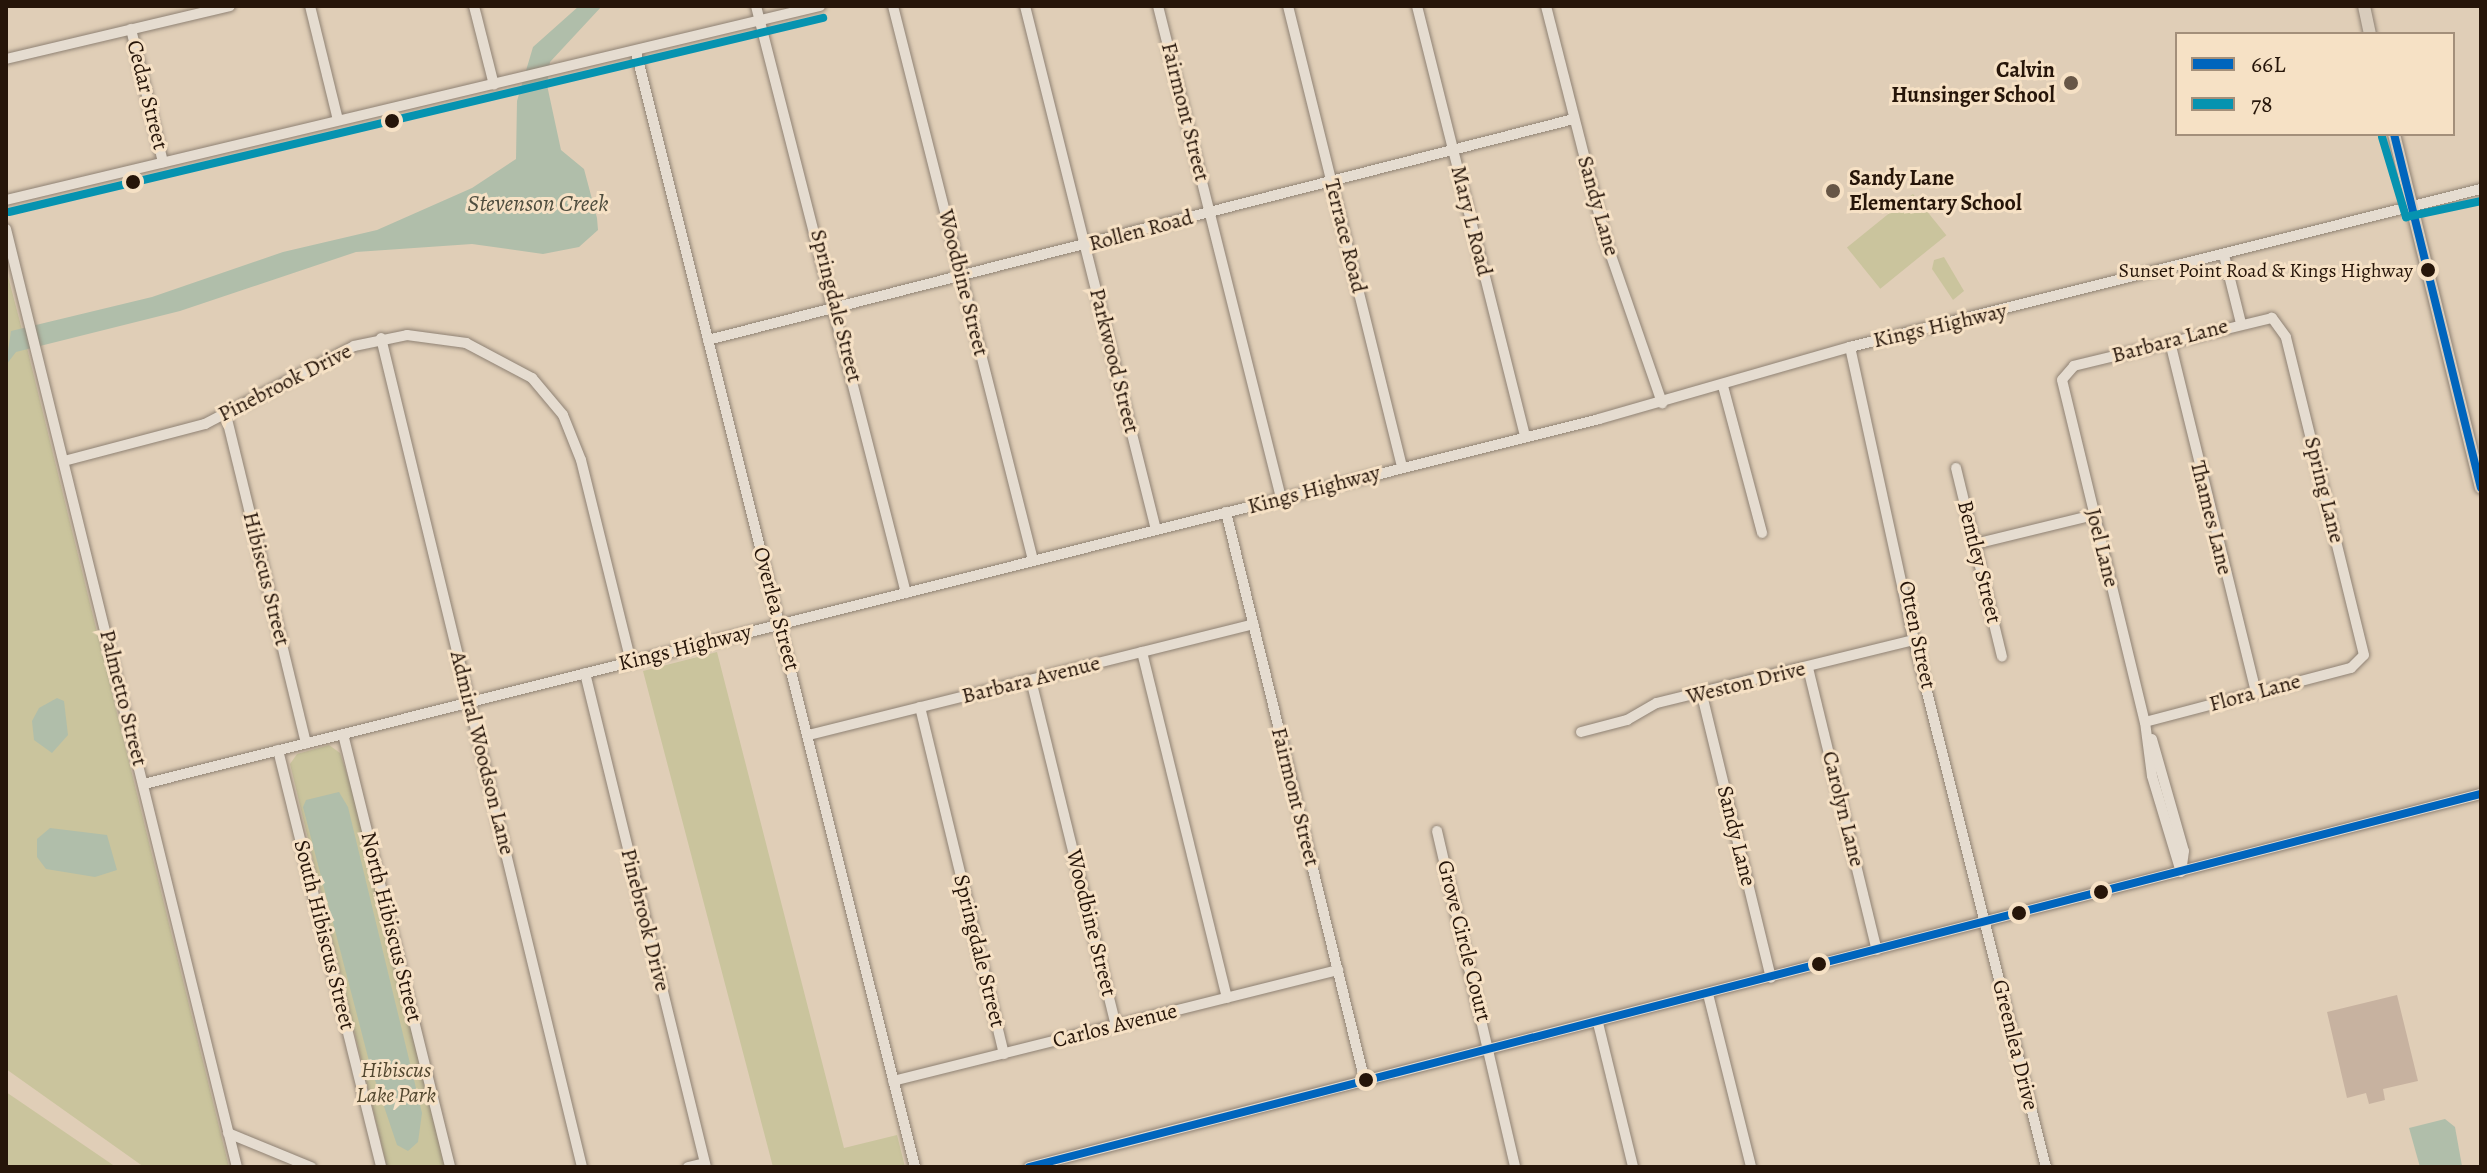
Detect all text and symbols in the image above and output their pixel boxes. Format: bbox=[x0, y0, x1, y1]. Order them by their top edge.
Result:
legend bbox=[2175, 32, 2455, 136]
street label: Cedar Street bbox=[121, 37, 173, 153]
street label: Fairmont Street bbox=[1155, 40, 1215, 184]
text: 66L bbox=[2251, 48, 2285, 80]
place label: Calvin Hunsinger School bbox=[1891, 57, 2055, 108]
marker: Calvin Hunsinger School bbox=[2062, 74, 2080, 92]
text: 78 bbox=[2251, 88, 2273, 120]
unlabelled marker bbox=[384, 113, 400, 129]
street label: Sandy Lane bbox=[1571, 153, 1625, 259]
street label: Mary L Road bbox=[1445, 163, 1497, 279]
place label: Sandy Lane Elementary School bbox=[1849, 165, 2022, 216]
unlabelled marker bbox=[125, 174, 141, 190]
street label: Terrace Road bbox=[1318, 176, 1372, 296]
marker: Sandy Lane Elementary School bbox=[1824, 182, 1842, 200]
water label: Stevenson Creek bbox=[467, 190, 609, 218]
street label: Rollen Road bbox=[1086, 204, 1196, 258]
street label: Woodbine Street bbox=[932, 207, 994, 359]
street label: Springdale Street bbox=[804, 227, 868, 385]
place label: Sunset Point Road & Kings Highway bbox=[2119, 258, 2413, 282]
marker: Sunset Point Road & Kings Highway bbox=[2420, 262, 2436, 278]
street label: Parkwood Street bbox=[1083, 286, 1145, 436]
street label: Kings Highway bbox=[1871, 298, 2009, 354]
street label: Barbara Lane bbox=[2109, 313, 2231, 369]
street label: Pinebrook Drive bbox=[214, 338, 356, 428]
street label: Spring Lane bbox=[2298, 434, 2350, 546]
street label: Thames Lane bbox=[2184, 458, 2238, 578]
street label: Kings Highway bbox=[1245, 460, 1383, 520]
street label: Bentley Street bbox=[1951, 498, 2007, 626]
street label: Joel Lane bbox=[2079, 506, 2125, 590]
street label: Hibiscus Street bbox=[237, 509, 295, 649]
street label: Overlea Street bbox=[747, 544, 805, 674]
street label: Otten Street bbox=[1893, 578, 1941, 692]
street label: Kings Highway bbox=[616, 619, 754, 677]
street label: Palmetto Street bbox=[93, 627, 153, 769]
street label: Admiral Woodson Lane bbox=[444, 648, 520, 858]
street label: Barbara Avenue bbox=[959, 650, 1103, 710]
street label: Weston Drive bbox=[1684, 655, 1808, 711]
street label: Flora Lane bbox=[2206, 668, 2304, 718]
street label: Fairmont Street bbox=[1265, 725, 1325, 869]
street label: Carolyn Lane bbox=[1816, 749, 1870, 869]
street label: Sandy Lane bbox=[1711, 783, 1761, 889]
street label: North Hibiscus Street bbox=[355, 829, 427, 1025]
street label: South Hibiscus Street bbox=[288, 837, 360, 1033]
street label: Pinebrook Drive bbox=[615, 846, 675, 994]
street label: Woodbine Street bbox=[1060, 847, 1122, 999]
street label: Grove Circle Court bbox=[1431, 858, 1497, 1024]
street label: Springdale Street bbox=[947, 872, 1011, 1030]
unlabelled marker bbox=[2093, 884, 2109, 900]
unlabelled marker bbox=[2011, 905, 2027, 921]
unlabelled marker bbox=[1811, 956, 1827, 972]
street label: Greenlea Drive bbox=[1986, 977, 2044, 1113]
street label: Carlos Avenue bbox=[1050, 998, 1180, 1054]
park label: Hibiscus Lake Park bbox=[356, 1057, 436, 1108]
unlabelled marker bbox=[1358, 1072, 1374, 1088]

